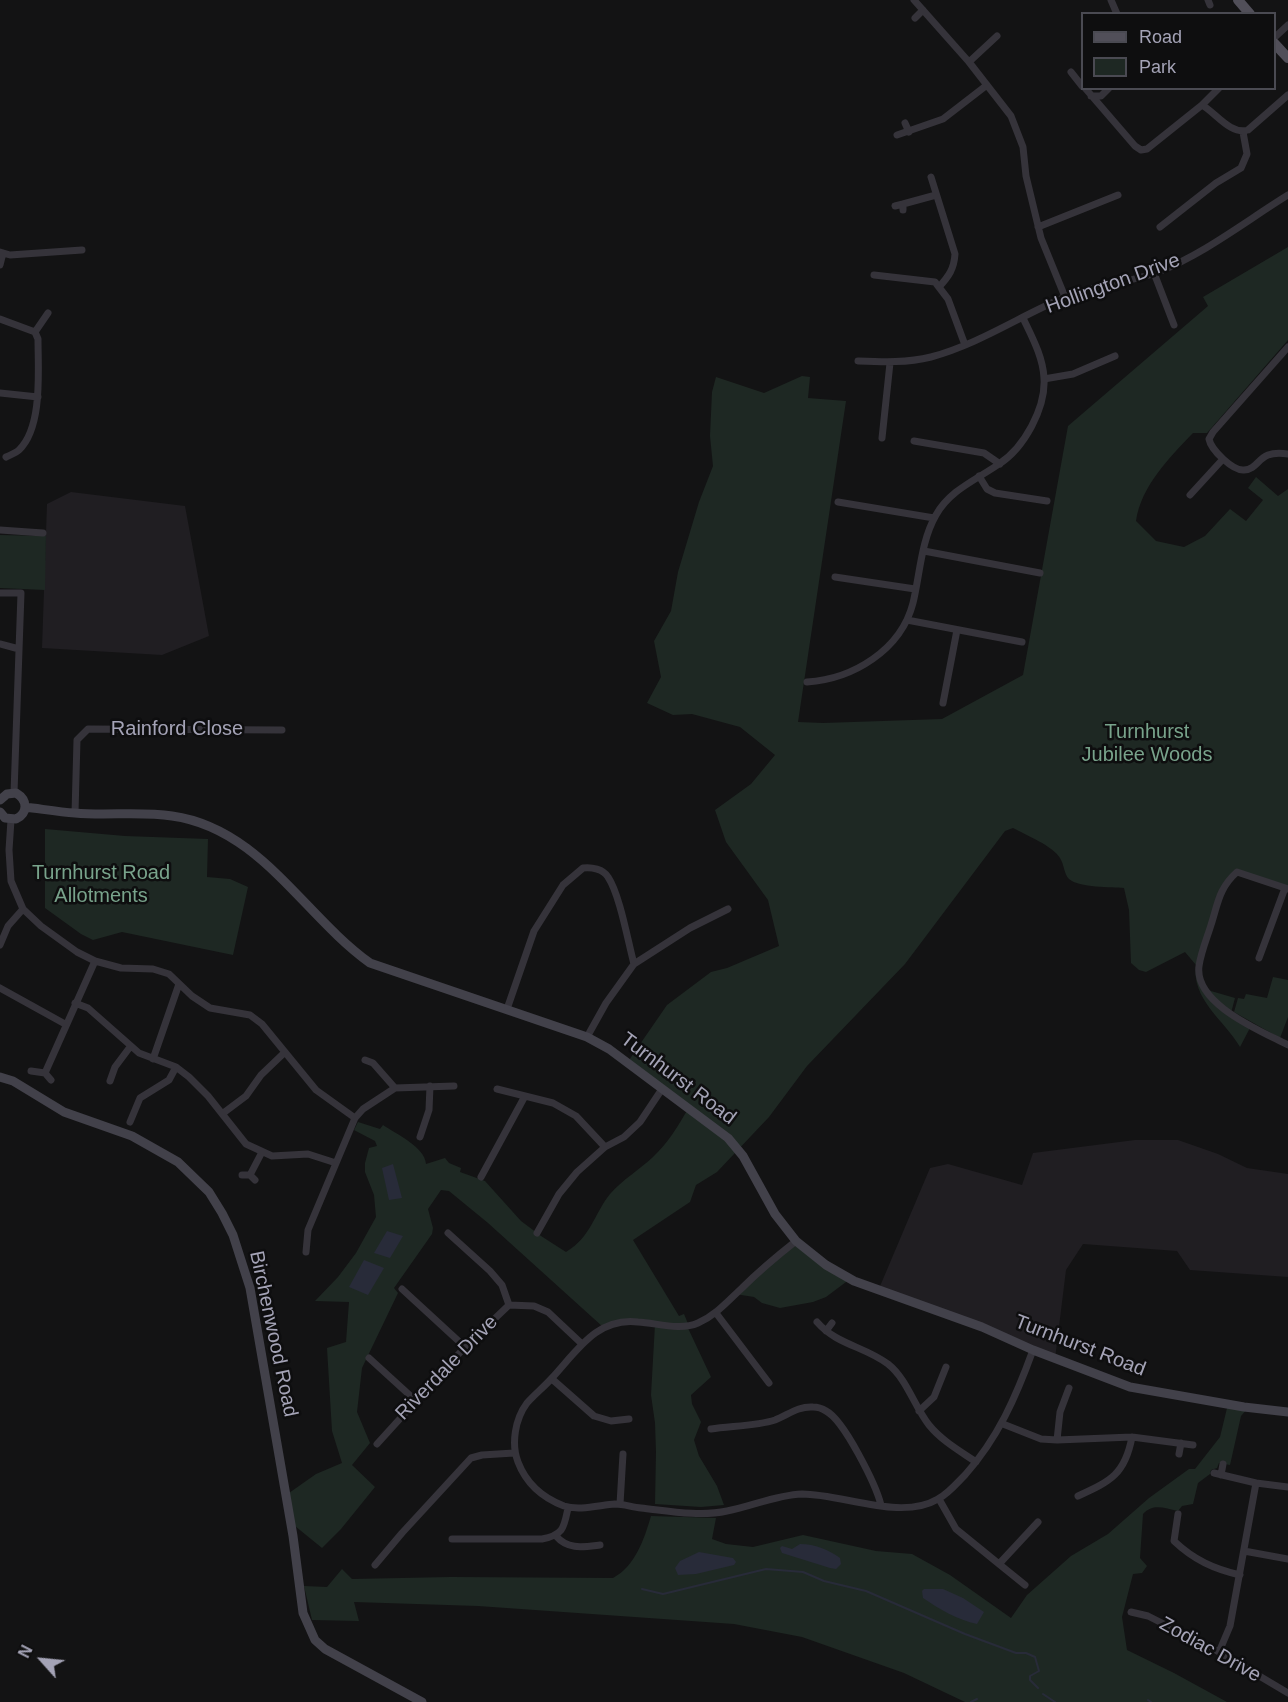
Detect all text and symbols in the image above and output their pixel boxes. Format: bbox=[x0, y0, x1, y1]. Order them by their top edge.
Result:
legend bbox=[1081, 12, 1276, 90]
text: Road bbox=[1139, 27, 1182, 47]
text: Park bbox=[1139, 57, 1176, 77]
street label: Hollington Drive bbox=[1043, 249, 1183, 319]
street label: Rainford Close bbox=[111, 717, 243, 741]
park label: Turnhurst Jubilee Woods bbox=[1082, 720, 1212, 767]
park label: Turnhurst Road Allotments bbox=[32, 861, 170, 908]
street label: Turnhurst Road bbox=[616, 1028, 740, 1130]
street label: Birchenwood Road bbox=[244, 1249, 302, 1419]
street label: Riverdale Drive bbox=[391, 1310, 503, 1426]
street label: Turnhurst Road bbox=[1011, 1310, 1149, 1382]
street label: Zodiac Drive bbox=[1155, 1612, 1265, 1688]
north arrow bbox=[12, 1630, 72, 1690]
text: N bbox=[15, 1643, 36, 1661]

